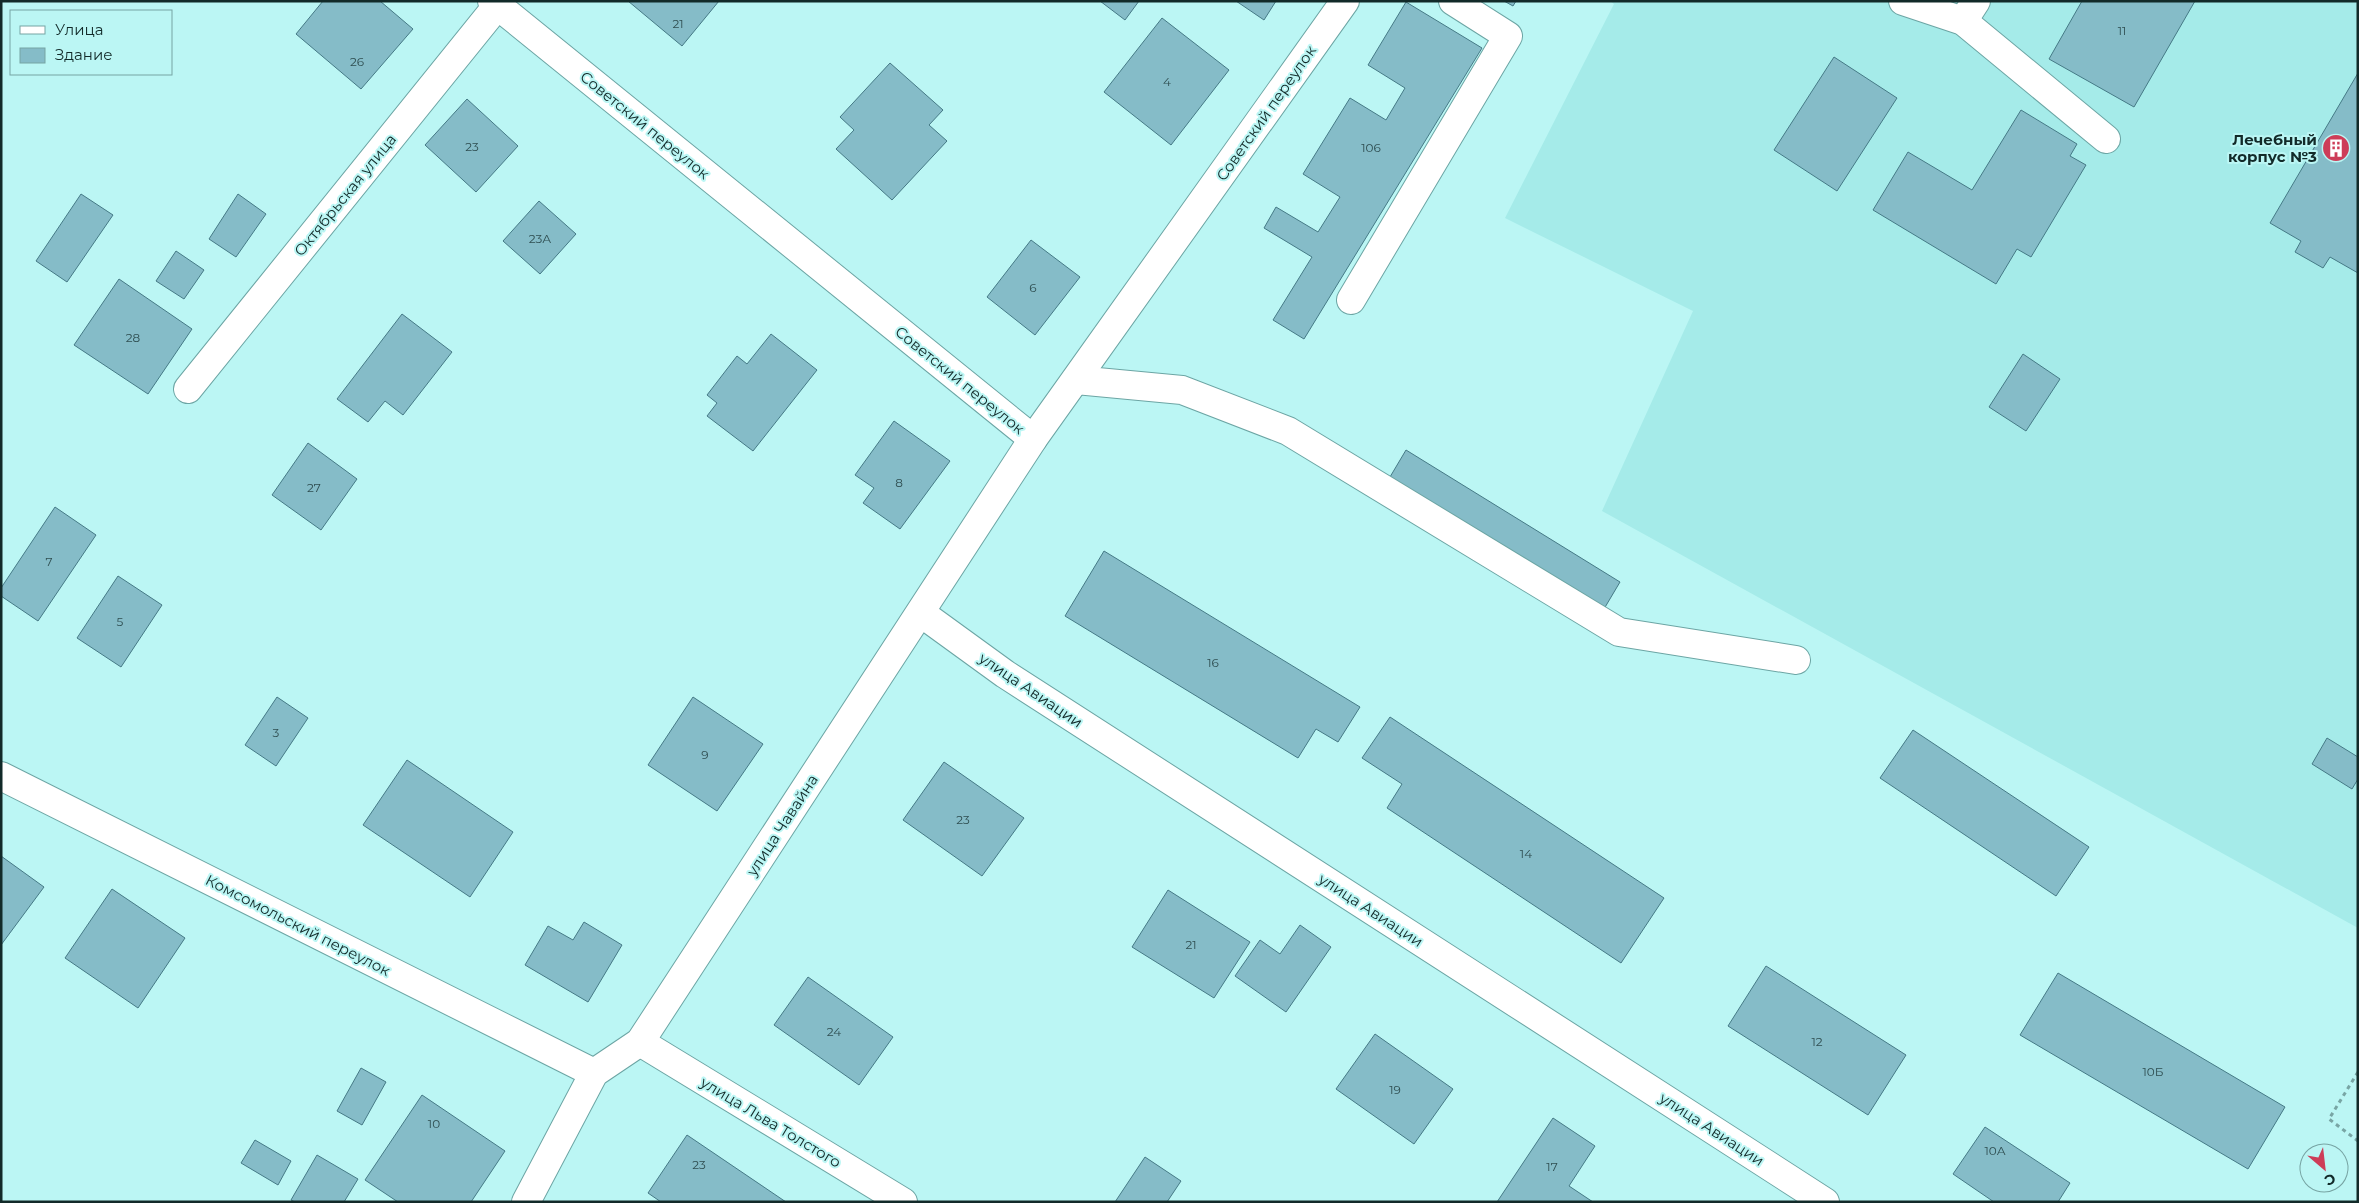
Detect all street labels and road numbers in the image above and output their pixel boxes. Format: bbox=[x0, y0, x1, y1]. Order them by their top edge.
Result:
street label: Советский переулок bbox=[1212, 41, 1320, 184]
street label: Советский переулок bbox=[576, 67, 714, 183]
street label: Октябрьская улица bbox=[290, 130, 400, 260]
street label: Советский переулок bbox=[891, 322, 1029, 438]
street label: улица Авиации bbox=[975, 648, 1086, 732]
street label: улица Чавайна bbox=[742, 771, 822, 880]
street label: улица Авиации bbox=[1314, 869, 1427, 951]
street label: Комсомольский переулок bbox=[202, 870, 394, 980]
street label: улица Льва Толстого bbox=[696, 1072, 845, 1172]
street label: улица Авиации bbox=[1655, 1088, 1768, 1170]

